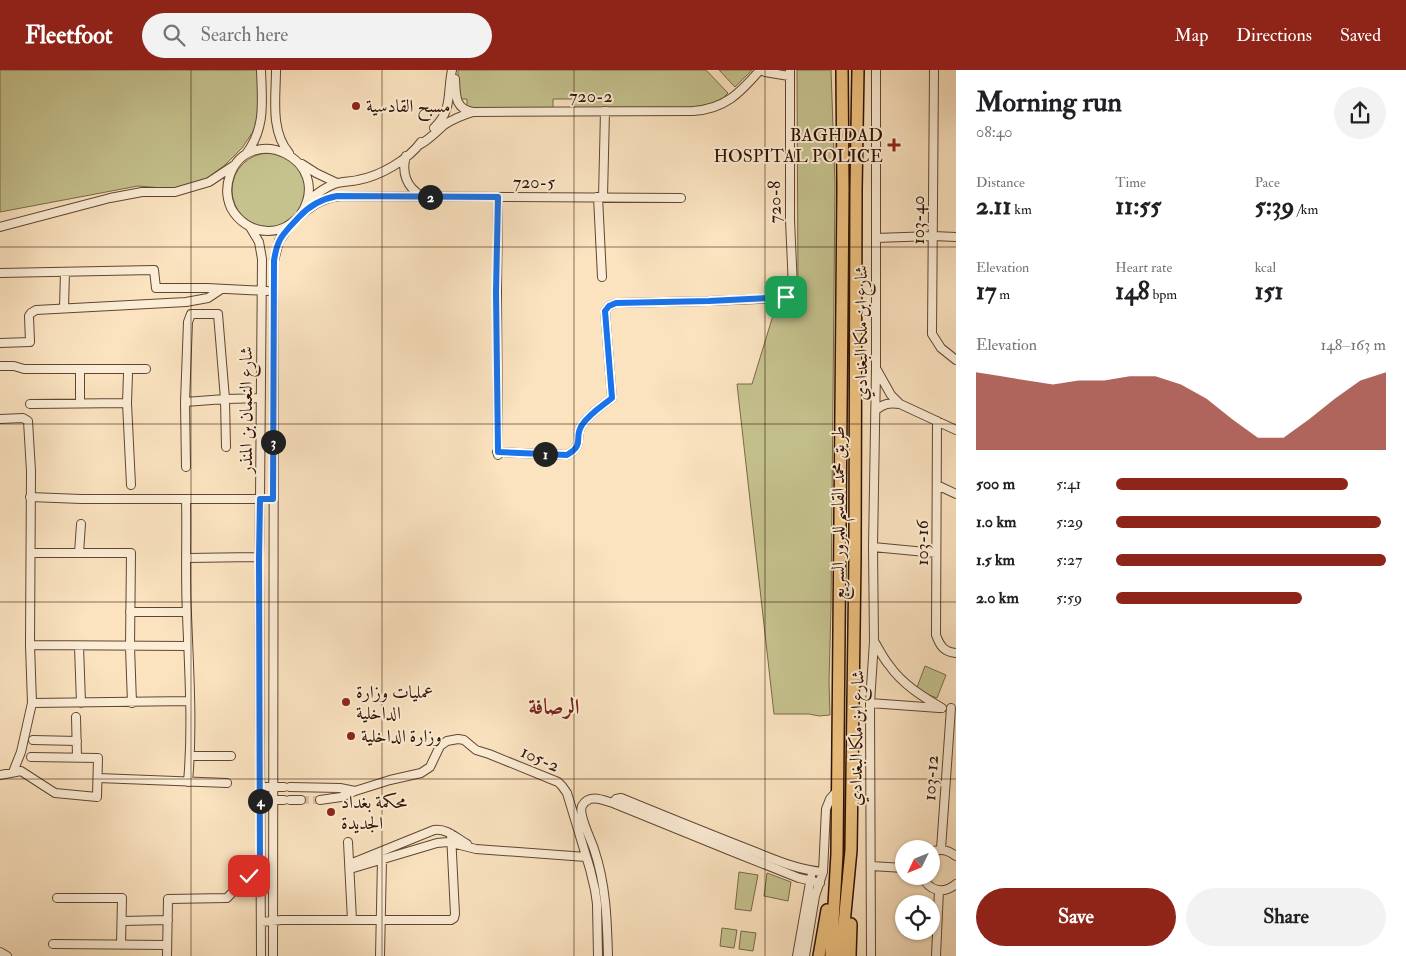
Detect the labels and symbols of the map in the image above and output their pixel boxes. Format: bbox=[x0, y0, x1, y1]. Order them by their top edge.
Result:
street label: 720-2 bbox=[569, 85, 613, 108]
place label: مسبح القادسية bbox=[366, 95, 450, 122]
marker: مسبح القادسية bbox=[350, 100, 362, 112]
place label: BAGHDAD HOSPITAL POLICE bbox=[713, 124, 883, 168]
marker: BAGHDAD HOSPITAL POLICE bbox=[887, 138, 901, 152]
street label: 720-5 bbox=[513, 171, 555, 194]
street label: 720-8 bbox=[763, 180, 787, 224]
pin: 2 bbox=[418, 184, 442, 210]
street label: 103-40 bbox=[907, 196, 930, 245]
street label: شارع ابن ملكا البغدادي bbox=[850, 265, 876, 401]
pin bbox=[765, 276, 807, 318]
street label: شارع النعمان بن المنذر bbox=[235, 346, 261, 476]
street label: طريق محمد القاسم للمرور السريع bbox=[827, 426, 856, 600]
pin: 3 bbox=[260, 430, 286, 454]
pin: 1 bbox=[532, 442, 558, 466]
street label: 103-16 bbox=[911, 519, 934, 566]
street label: شارع ابن ملكا البغدادي bbox=[844, 670, 873, 806]
place label: عمليات وزارة الداخلية bbox=[356, 681, 433, 725]
district label: الرصافة bbox=[528, 693, 580, 721]
marker: عمليات وزارة الداخلية bbox=[340, 696, 352, 708]
place label: وزارة الداخلية bbox=[361, 725, 442, 748]
marker: وزارة الداخلية bbox=[345, 730, 357, 742]
street label: 105-2 bbox=[517, 740, 563, 778]
street label: 103-12 bbox=[918, 754, 944, 802]
pin: 4 bbox=[248, 788, 272, 814]
place label: محكمة بغداد الجديدة bbox=[341, 791, 407, 835]
marker: محكمة بغداد الجديدة bbox=[325, 806, 337, 818]
north arrow bbox=[895, 840, 940, 885]
pin bbox=[228, 855, 270, 897]

